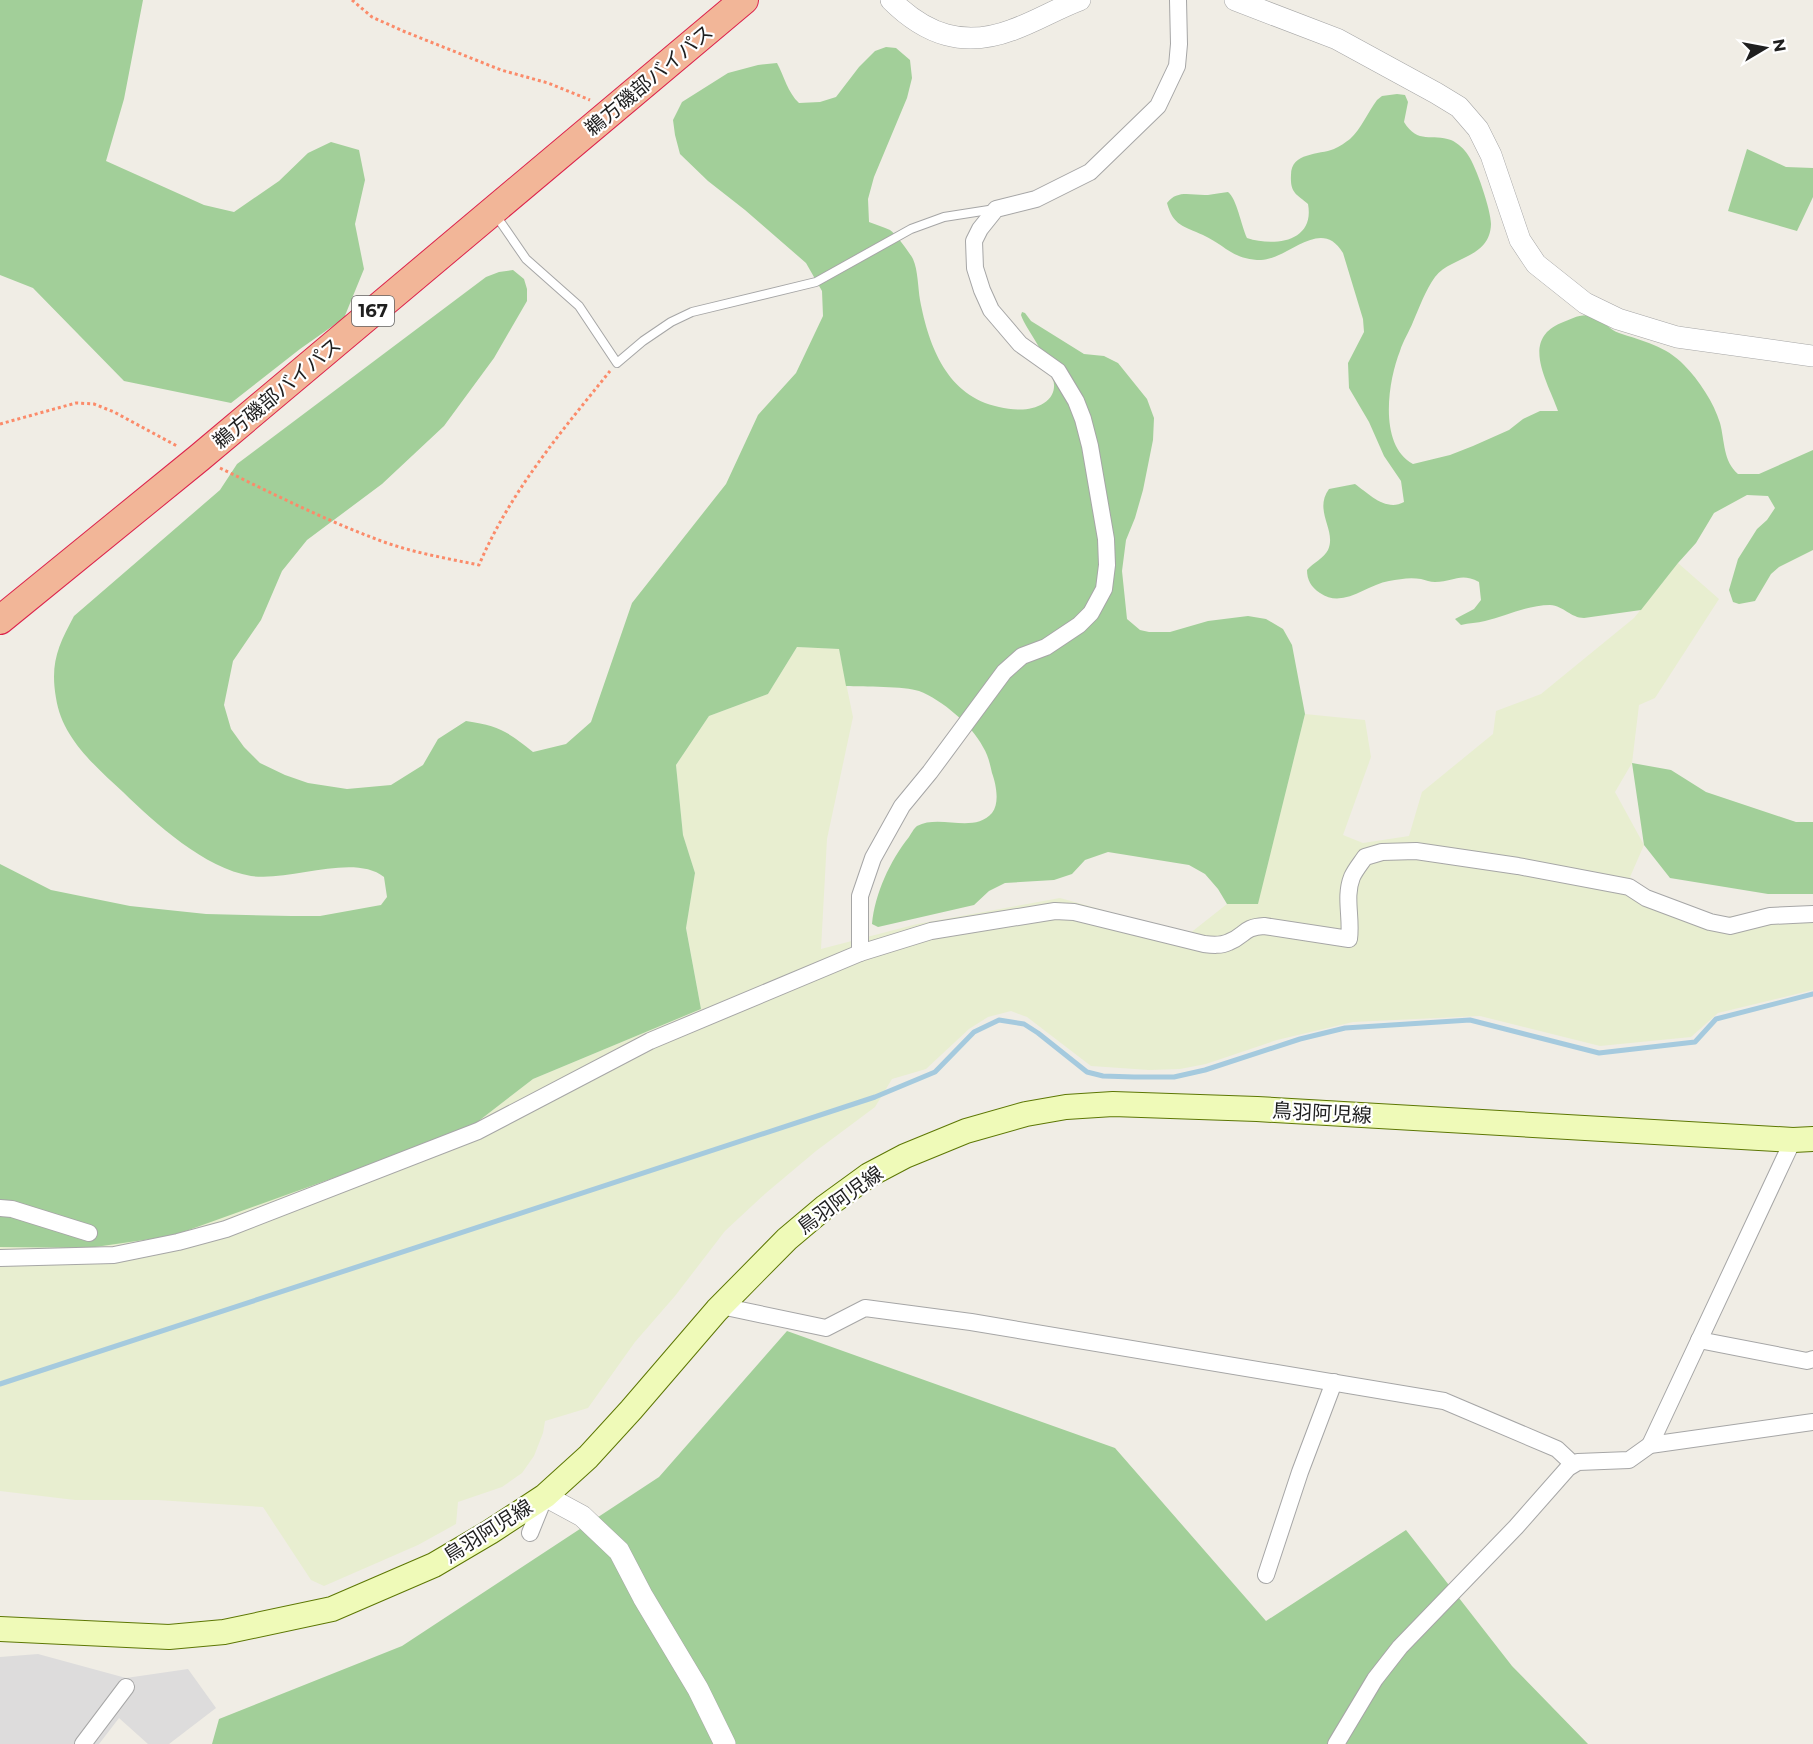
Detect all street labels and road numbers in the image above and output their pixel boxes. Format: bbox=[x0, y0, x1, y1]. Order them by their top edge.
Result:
street label: 鵜方磯部バイパス bbox=[580, 20, 718, 140]
road number: 167 bbox=[352, 296, 394, 326]
street label: 鵜方磯部バイパス bbox=[208, 333, 346, 453]
street label: 鳥羽阿児線 bbox=[1271, 1098, 1373, 1128]
street label: 鳥羽阿児線 bbox=[792, 1161, 888, 1239]
street label: 鳥羽阿児線 bbox=[439, 1494, 537, 1568]

